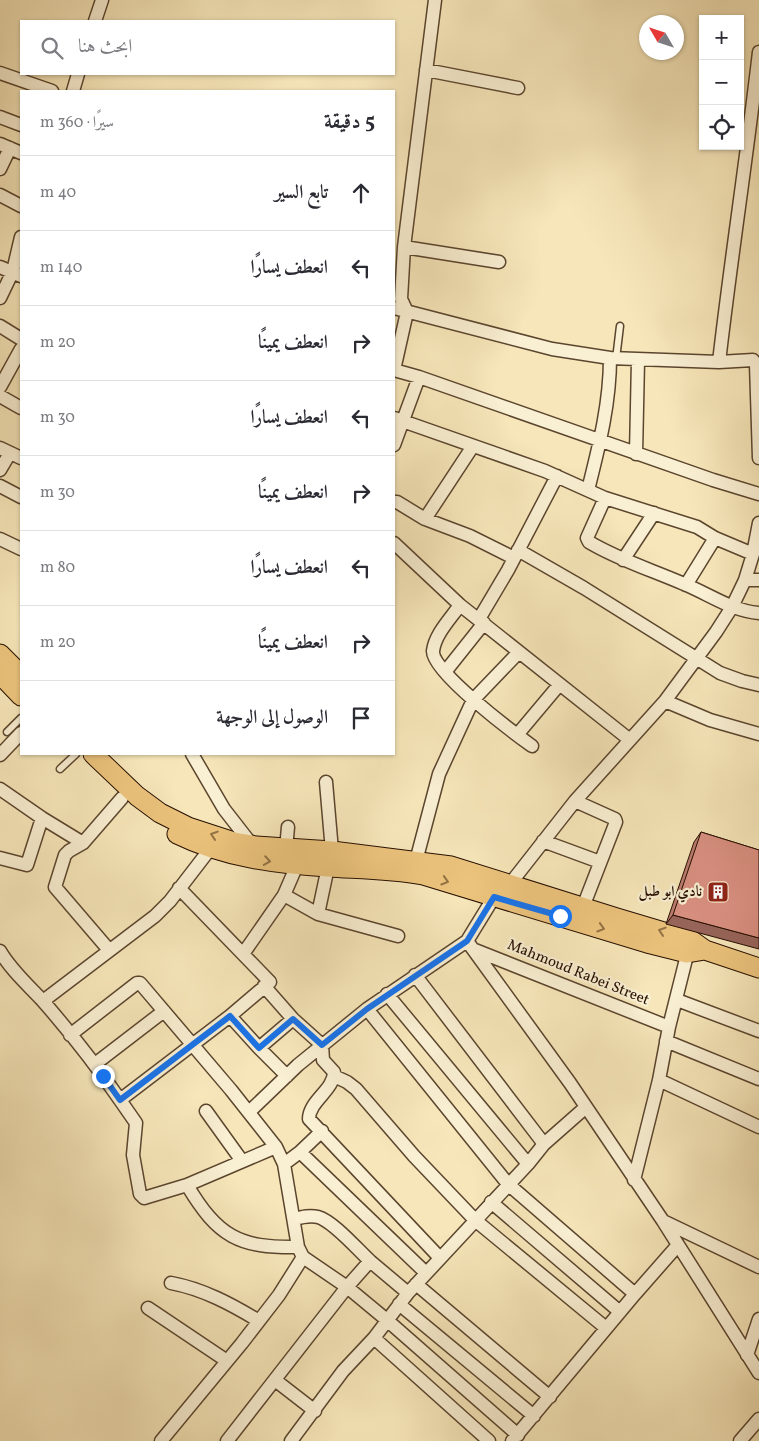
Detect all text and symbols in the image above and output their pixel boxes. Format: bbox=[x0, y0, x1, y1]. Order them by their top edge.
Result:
north arrow bbox=[639, 15, 684, 60]
map controls bbox=[699, 15, 744, 150]
button: + bbox=[699, 15, 744, 60]
search box bbox=[20, 20, 395, 75]
icon: search bbox=[38, 34, 66, 62]
text: ابحث هنا bbox=[78, 34, 132, 60]
button: − bbox=[699, 60, 744, 105]
button: locate bbox=[699, 105, 744, 150]
text: 5 دقيقة bbox=[324, 108, 375, 137]
text: سيرًا · 360 m bbox=[40, 112, 114, 134]
icon: ahead bbox=[347, 179, 375, 207]
text: تابع السير bbox=[275, 180, 328, 206]
text: 40 m bbox=[40, 182, 76, 204]
icon: left bbox=[347, 254, 375, 282]
text: انعطف يسارًا bbox=[250, 255, 328, 281]
text: 140 m bbox=[40, 257, 82, 279]
icon: right bbox=[347, 329, 375, 357]
text: انعطف يمينًا bbox=[258, 330, 328, 356]
text: 20 m bbox=[40, 332, 75, 354]
icon: left bbox=[347, 404, 375, 432]
text: انعطف يسارًا bbox=[250, 405, 328, 431]
text: 30 m bbox=[40, 407, 75, 429]
icon: right bbox=[347, 479, 375, 507]
text: انعطف يمينًا bbox=[258, 480, 328, 506]
text: 30 m bbox=[40, 482, 75, 504]
icon: left bbox=[347, 554, 375, 582]
text: انعطف يسارًا bbox=[250, 555, 328, 581]
text: 80 m bbox=[40, 557, 75, 579]
icon: right bbox=[347, 629, 375, 657]
text: انعطف يمينًا bbox=[258, 630, 328, 656]
text: 20 m bbox=[40, 632, 75, 654]
icon: arrive bbox=[347, 704, 375, 732]
text: الوصول إلى الوجهة bbox=[216, 705, 328, 731]
one-way arrow bbox=[210, 831, 219, 841]
one-way arrow bbox=[263, 855, 272, 865]
one-way arrow bbox=[441, 876, 449, 886]
building icon: نادي ابو طبل bbox=[706, 880, 730, 904]
place label: نادي ابو طبل bbox=[638, 882, 702, 903]
route start bbox=[549, 905, 572, 928]
one-way arrow bbox=[596, 923, 605, 933]
one-way arrow bbox=[658, 927, 666, 937]
street label: Mahmoud Rabei Street bbox=[504, 935, 652, 1011]
route end bbox=[92, 1065, 115, 1088]

